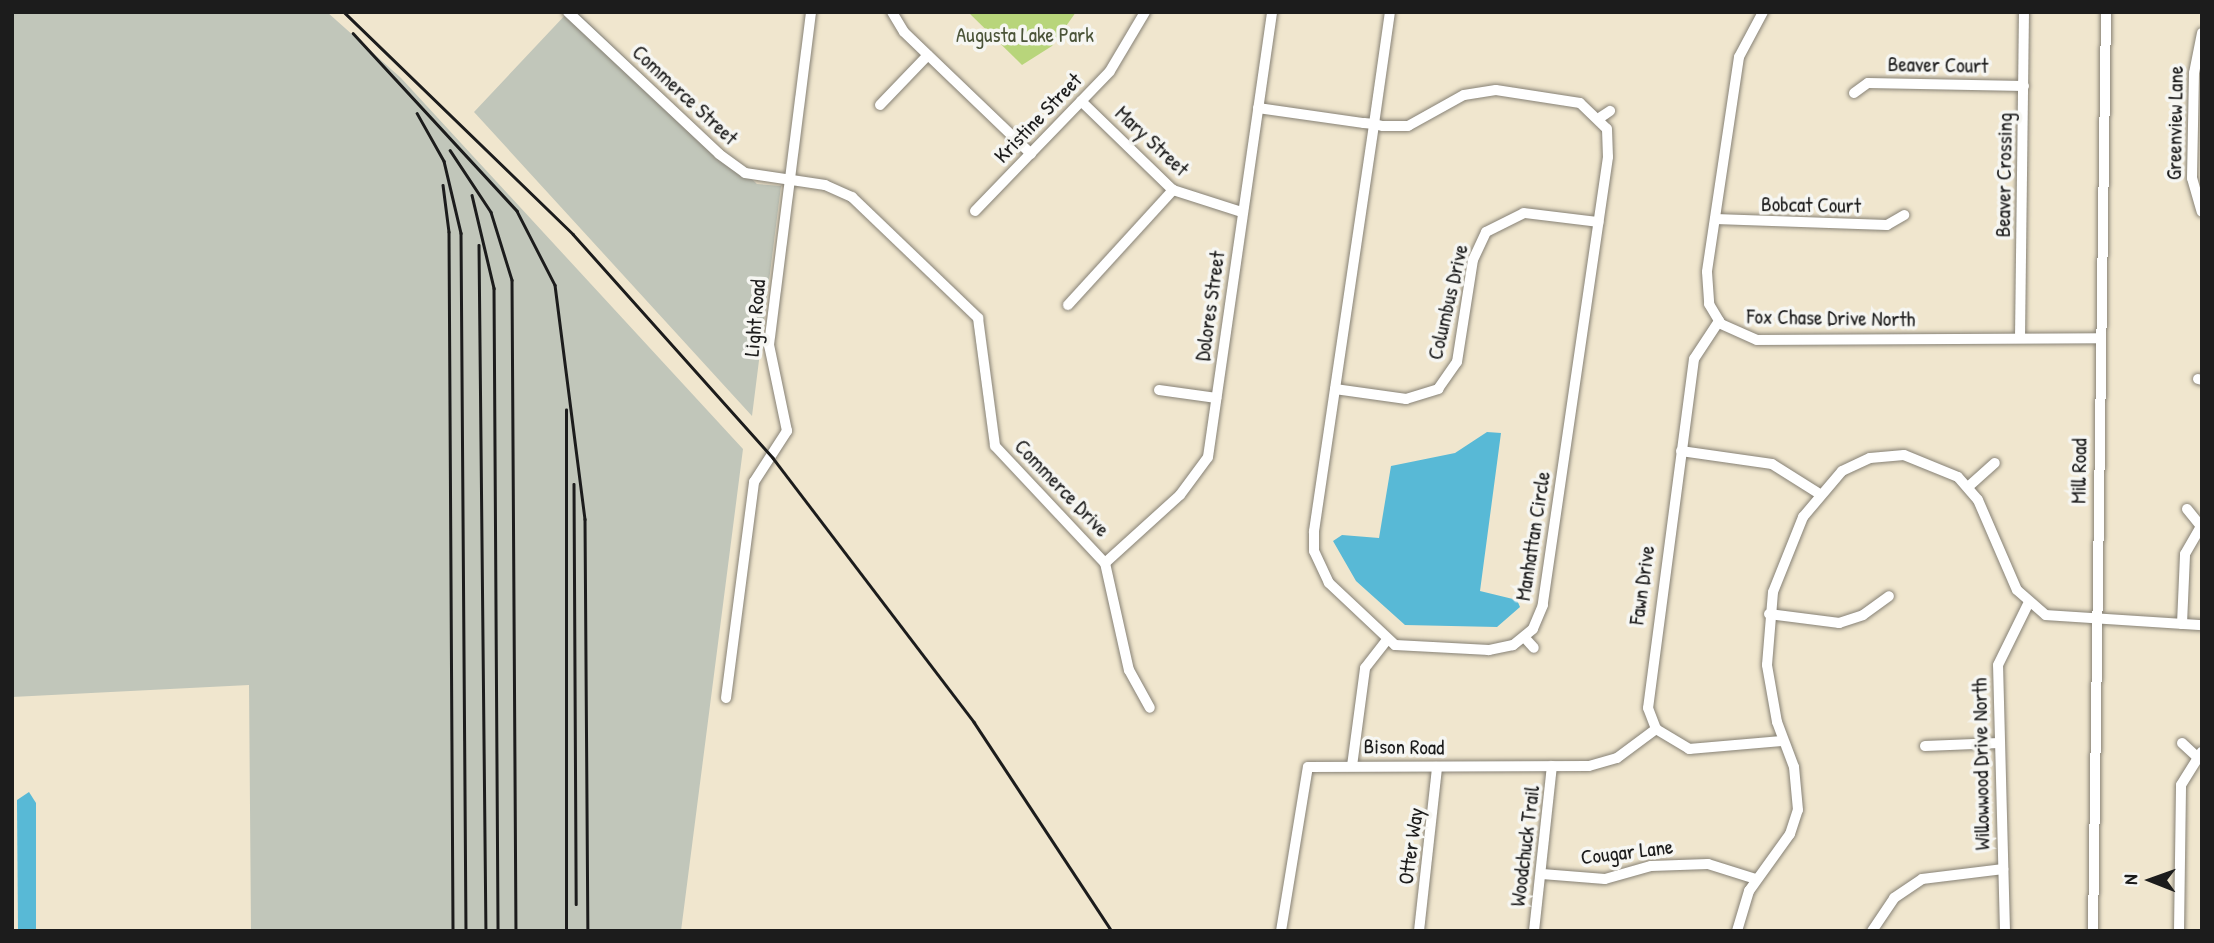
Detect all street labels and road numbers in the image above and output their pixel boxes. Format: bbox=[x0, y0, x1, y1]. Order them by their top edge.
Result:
street label: Commerce Street bbox=[627, 40, 743, 150]
street label: Beaver Court bbox=[1887, 52, 1989, 78]
street label: Greenview Lane bbox=[2161, 66, 2189, 180]
street label: Kristine Street bbox=[989, 68, 1087, 168]
street label: Mary Street bbox=[1110, 101, 1194, 181]
street label: Beaver Crossing bbox=[1990, 112, 2018, 238]
street label: Bobcat Court bbox=[1761, 192, 1861, 218]
street label: Columbus Drive bbox=[1422, 242, 1474, 362]
street label: Dolores Street bbox=[1190, 249, 1230, 363]
street label: Light Road bbox=[739, 278, 771, 358]
street label: Fox Chase Drive North bbox=[1747, 304, 1915, 332]
street label: Commerce Drive bbox=[1009, 434, 1115, 542]
street label: Mill Road bbox=[2066, 438, 2092, 504]
street label: Manhattan Circle bbox=[1510, 470, 1556, 602]
street label: Fawn Drive bbox=[1624, 544, 1660, 626]
street label: Willowwood Drive North bbox=[1967, 677, 1995, 851]
street label: Bison Road bbox=[1363, 734, 1445, 760]
street label: Woodchuck Trail bbox=[1505, 784, 1545, 908]
street label: Otter Way bbox=[1393, 806, 1429, 886]
street label: Cougar Lane bbox=[1579, 834, 1675, 870]

